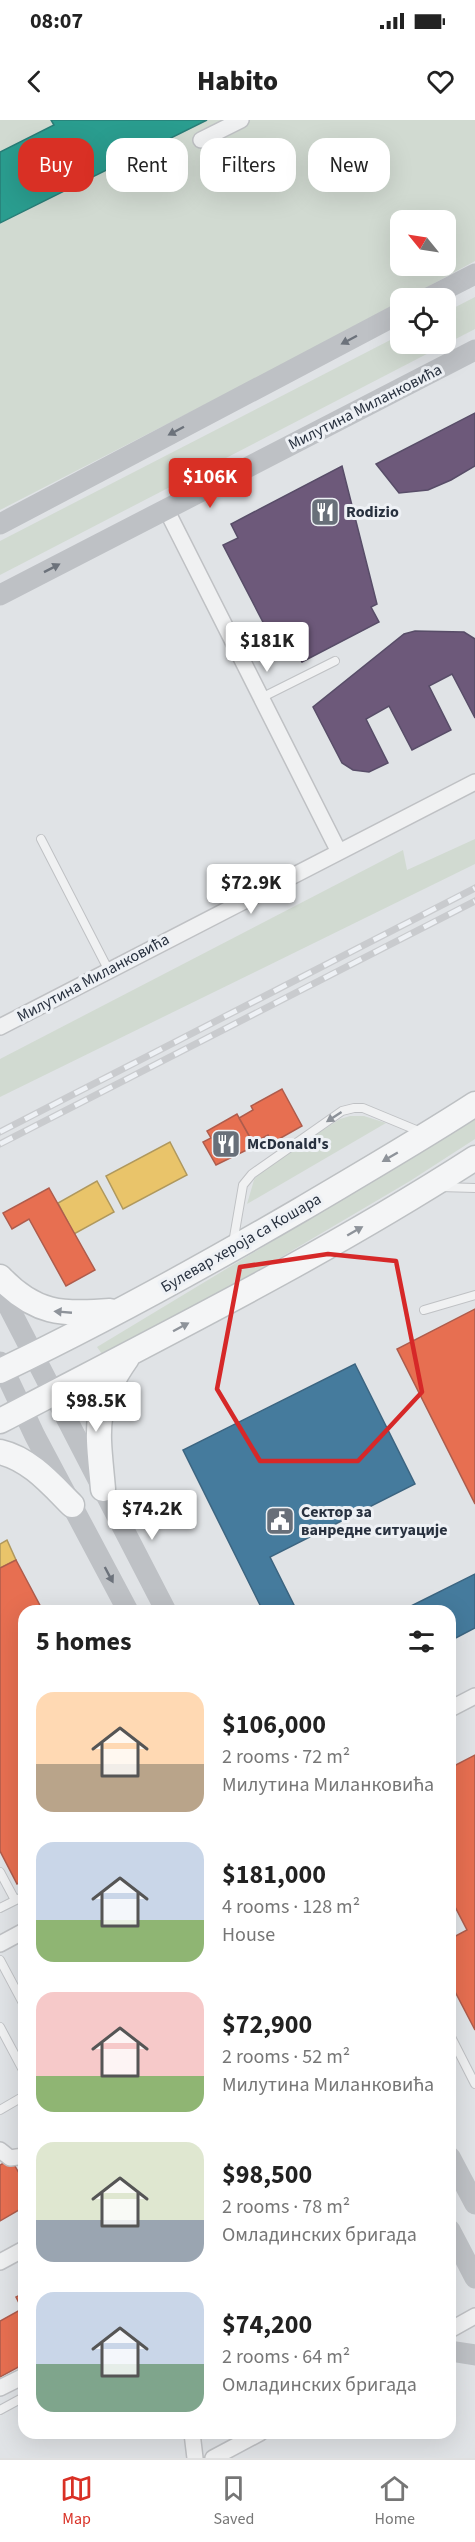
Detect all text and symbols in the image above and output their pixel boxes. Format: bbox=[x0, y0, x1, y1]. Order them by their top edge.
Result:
text: 08:07 bbox=[30, 5, 83, 37]
text: Habito bbox=[197, 62, 278, 101]
icon: back bbox=[18, 65, 51, 98]
icon: heart bbox=[424, 65, 457, 98]
chip: Buy bbox=[18, 138, 94, 192]
chip: Rent bbox=[106, 138, 188, 192]
chip: Filters bbox=[200, 138, 296, 192]
chip: New bbox=[308, 138, 390, 192]
north arrow bbox=[390, 210, 456, 276]
map controls bbox=[390, 210, 456, 354]
button: locate bbox=[390, 288, 456, 354]
one-way arrow bbox=[340, 335, 357, 345]
street label: Милутина Миланковића bbox=[284, 359, 446, 455]
one-way arrow bbox=[167, 426, 184, 436]
pin: $106K bbox=[168, 458, 252, 509]
text: $106K bbox=[183, 463, 237, 491]
restaurant icon: Rodizio bbox=[309, 496, 341, 528]
place label: Rodizio bbox=[346, 501, 399, 523]
one-way arrow bbox=[44, 563, 61, 573]
pin: $181K bbox=[225, 622, 309, 673]
text: $181K bbox=[240, 627, 294, 655]
pin: $72.9K bbox=[202, 864, 300, 915]
text: $72.9K bbox=[221, 869, 281, 897]
street label: Милутина Миланковића bbox=[13, 928, 173, 1028]
one-way arrow bbox=[327, 1111, 343, 1123]
restaurant icon: McDonald's bbox=[210, 1128, 242, 1160]
place label: McDonald's bbox=[247, 1133, 329, 1155]
one-way arrow bbox=[381, 1152, 398, 1162]
street label: Булевар хероја са Кошара bbox=[157, 1188, 325, 1298]
one-way arrow bbox=[347, 1226, 364, 1236]
one-way arrow bbox=[53, 1307, 72, 1317]
one-way arrow bbox=[173, 1322, 190, 1332]
pin: $98.5K bbox=[47, 1382, 145, 1433]
text: $98.5K bbox=[66, 1387, 126, 1415]
pin: $74.2K bbox=[103, 1490, 201, 1541]
text: $74.2K bbox=[122, 1495, 182, 1523]
place label: Сектор за ванредне ситуације bbox=[301, 1501, 448, 1541]
public building icon: Сектор за ванредне ситуације bbox=[264, 1505, 296, 1537]
one-way arrow bbox=[104, 1567, 114, 1584]
text: 5 homes bbox=[36, 1623, 131, 1660]
icon: filters bbox=[405, 1625, 438, 1658]
text: $106,000 bbox=[222, 1706, 326, 1743]
icon: home bbox=[84, 1716, 156, 1788]
text: 2 rooms · 72 m² bbox=[222, 1743, 350, 1771]
text: Милутина Миланковића bbox=[222, 1771, 434, 1799]
text: $181,000 bbox=[222, 1856, 326, 1893]
icon: home bbox=[84, 1866, 156, 1938]
text: 4 rooms · 128 m² bbox=[222, 1893, 360, 1921]
text: House bbox=[222, 1921, 275, 1949]
text: $72,900 bbox=[222, 2006, 312, 2043]
icon: home bbox=[84, 2016, 156, 2088]
text: 2 rooms · 52 m² bbox=[222, 2043, 350, 2071]
text: Милутина Миланковића bbox=[222, 2071, 434, 2099]
text: $98,500 bbox=[222, 2156, 312, 2193]
icon: home bbox=[84, 2166, 156, 2238]
text: 2 rooms · 78 m² bbox=[222, 2193, 350, 2221]
text: Омладинских бригада bbox=[222, 2221, 417, 2249]
text: $74,200 bbox=[222, 2306, 312, 2343]
icon: home bbox=[84, 2316, 156, 2388]
text: 2 rooms · 64 m² bbox=[222, 2343, 350, 2371]
text: Омладинских бригада bbox=[222, 2371, 417, 2399]
tab: Map bbox=[60, 2472, 93, 2530]
tab: Saved bbox=[213, 2472, 254, 2530]
tab: Home bbox=[375, 2472, 415, 2530]

